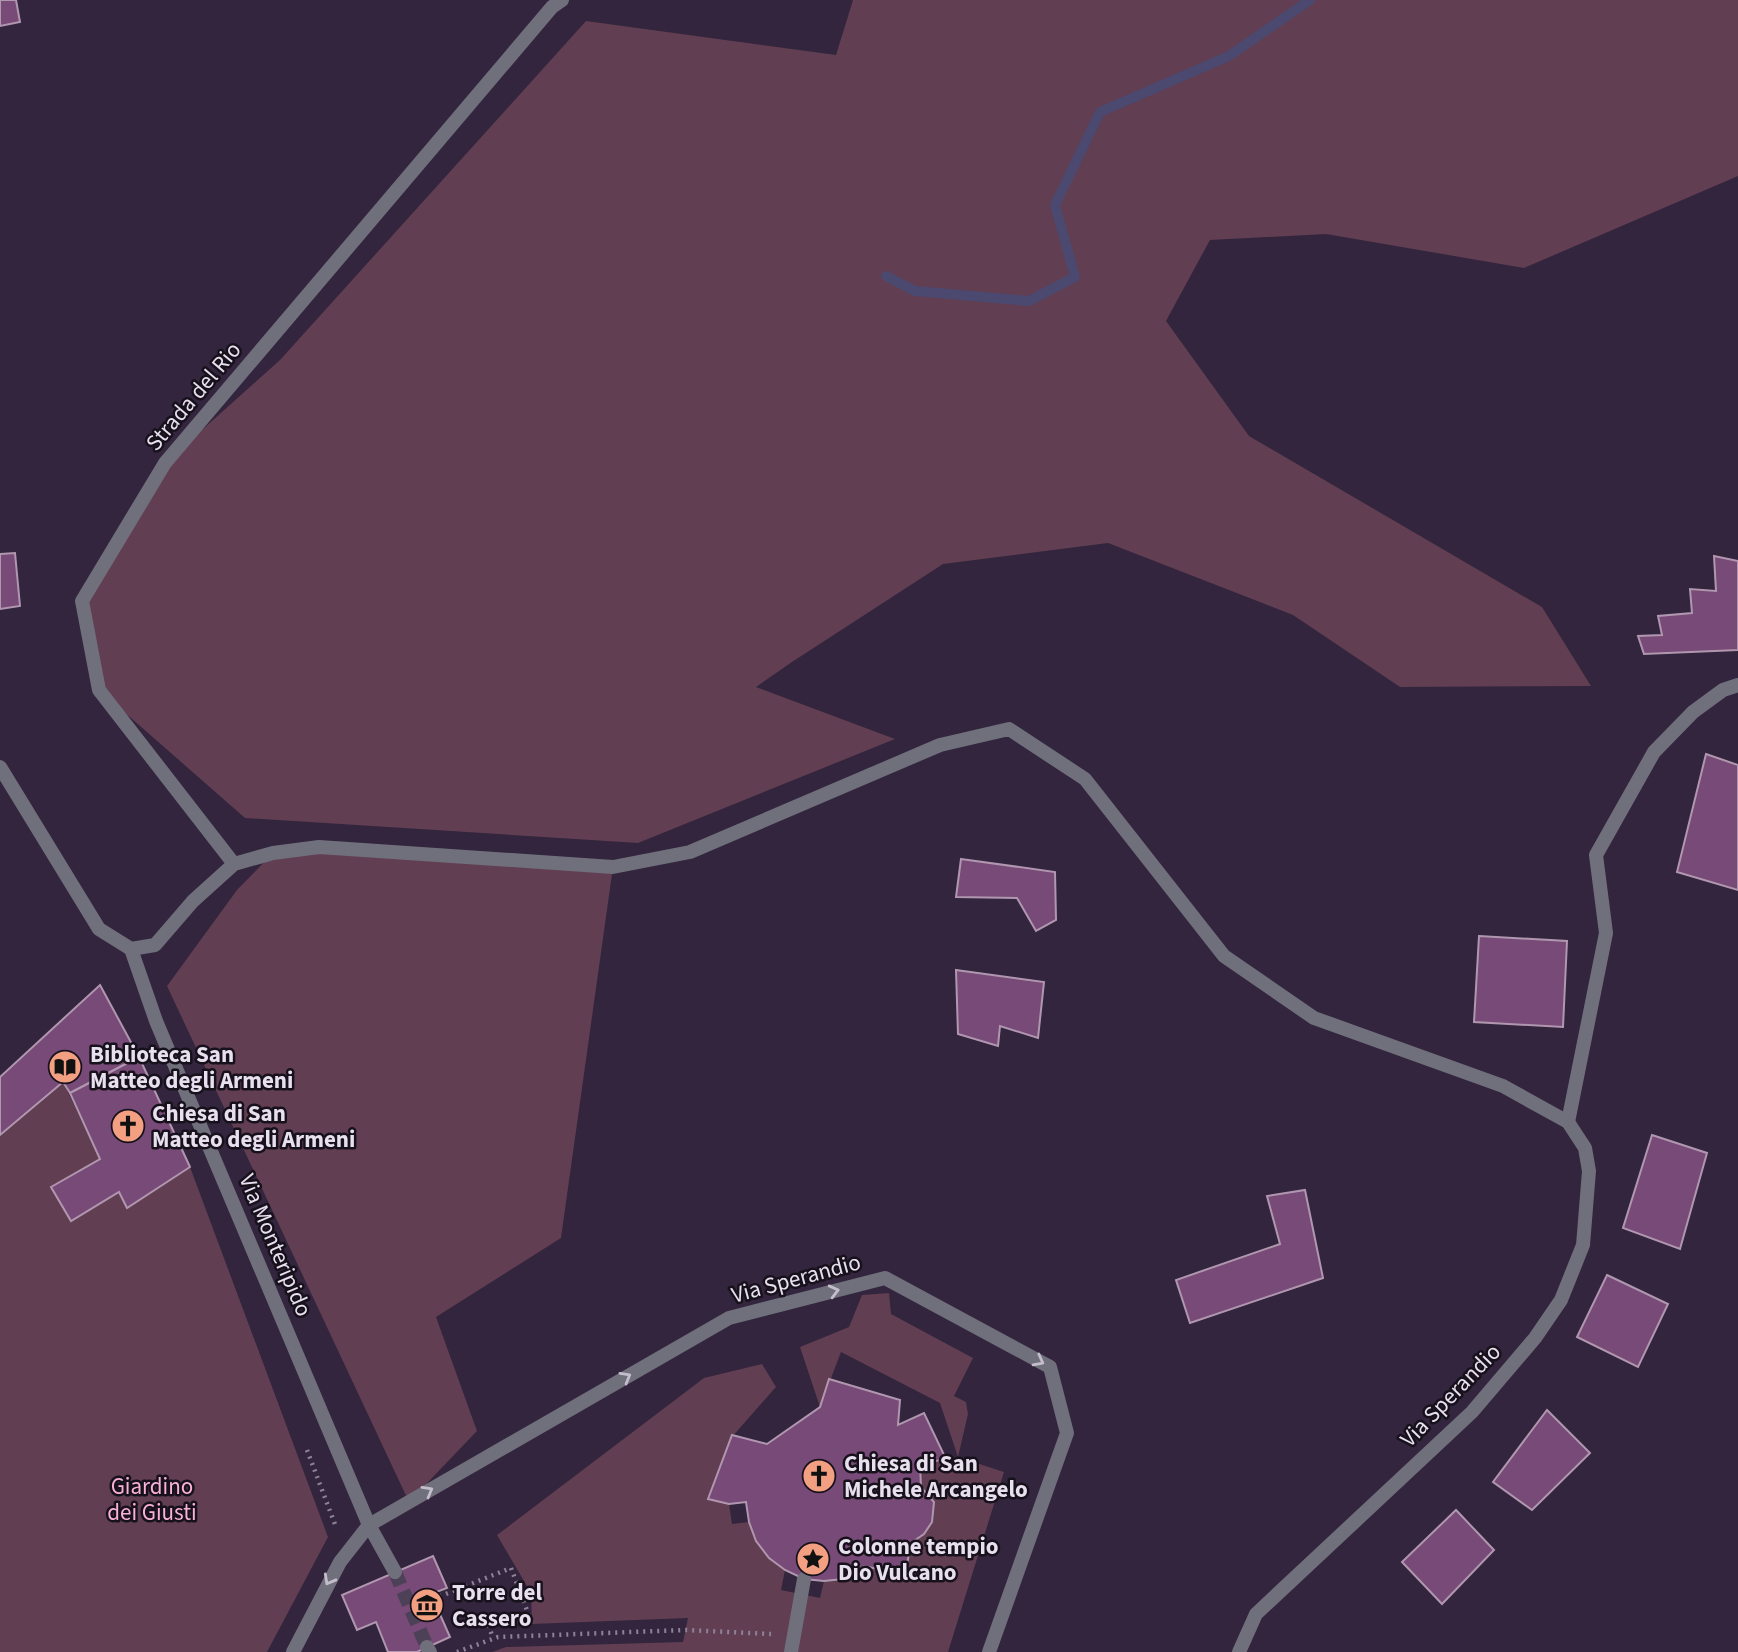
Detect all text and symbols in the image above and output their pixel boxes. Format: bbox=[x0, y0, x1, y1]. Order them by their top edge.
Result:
street label: Strada del Rio bbox=[138, 335, 249, 458]
place label: Biblioteca San Matteo degli Armeni bbox=[90, 1038, 293, 1097]
library icon: Biblioteca San Matteo degli Armeni bbox=[46, 1048, 84, 1086]
place label: Chiesa di San Matteo degli Armeni bbox=[152, 1097, 355, 1156]
church icon: Chiesa di San Matteo degli Armeni bbox=[109, 1107, 147, 1145]
street label: Via Monteripido bbox=[231, 1169, 320, 1321]
street label: Via Sperandio bbox=[728, 1245, 864, 1312]
one-way arrow bbox=[828, 1285, 840, 1299]
street label: Via Sperandio bbox=[1392, 1336, 1508, 1455]
one-way arrow bbox=[1032, 1353, 1044, 1366]
one-way arrow bbox=[618, 1373, 631, 1386]
place label: Chiesa di San Michele Arcangelo bbox=[844, 1447, 1028, 1506]
church icon: Chiesa di San Michele Arcangelo bbox=[800, 1457, 838, 1495]
park label: Giardino dei Giusti bbox=[107, 1470, 197, 1529]
one-way arrow bbox=[421, 1486, 434, 1499]
place label: Colonne tempio Dio Vulcano bbox=[838, 1530, 999, 1589]
place icon: Colonne tempio Dio Vulcano bbox=[794, 1540, 832, 1578]
one-way arrow bbox=[324, 1573, 337, 1585]
place label: Torre del Cassero bbox=[452, 1576, 542, 1635]
museum icon: Torre del Cassero bbox=[408, 1586, 446, 1624]

